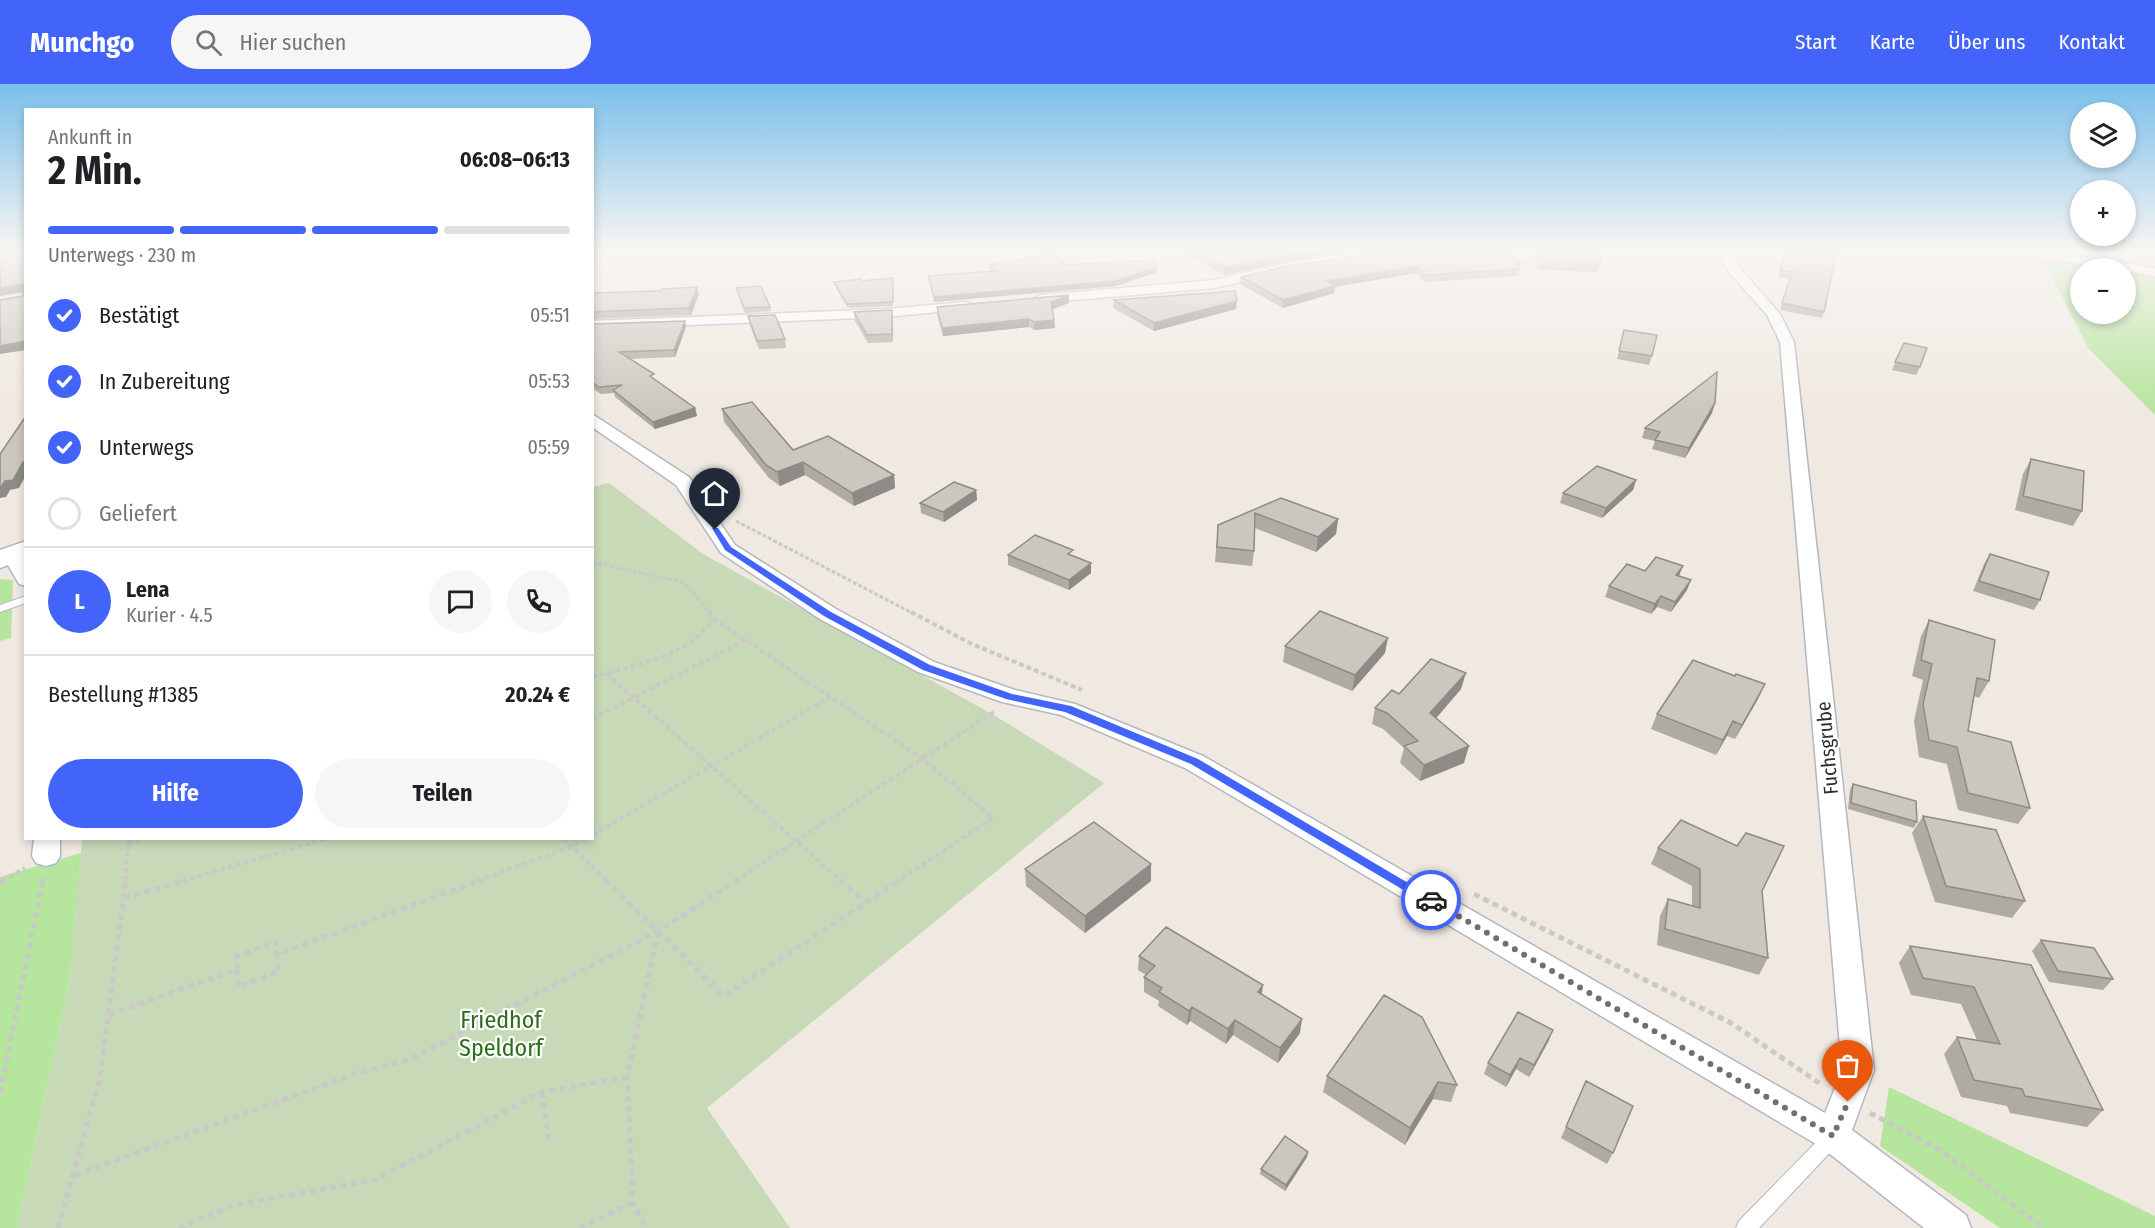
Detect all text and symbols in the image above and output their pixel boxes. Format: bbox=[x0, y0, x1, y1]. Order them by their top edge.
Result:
search box bbox=[171, 15, 591, 69]
text: Munchgo bbox=[30, 26, 135, 59]
icon: search bbox=[192, 26, 225, 59]
text: Hier suchen bbox=[240, 29, 346, 56]
text: Start bbox=[1795, 29, 1837, 55]
text: Karte bbox=[1870, 29, 1915, 55]
text: Über uns bbox=[1948, 29, 2025, 55]
text: Kontakt bbox=[2058, 29, 2125, 55]
map controls bbox=[2070, 102, 2136, 324]
button: layers bbox=[2070, 102, 2136, 168]
text: Ankunft in bbox=[48, 125, 132, 149]
text: 06:08–06:13 bbox=[460, 146, 570, 173]
text: 2 Min. bbox=[48, 148, 142, 194]
button: + bbox=[2070, 180, 2136, 246]
text: Unterwegs · 230 m bbox=[48, 243, 196, 267]
button: − bbox=[2070, 258, 2136, 324]
icon: check bbox=[48, 299, 81, 332]
text: Bestätigt bbox=[99, 302, 179, 329]
text: 05:51 bbox=[530, 303, 570, 327]
icon: check bbox=[48, 365, 81, 398]
text: In Zubereitung bbox=[99, 368, 230, 395]
text: 05:53 bbox=[528, 369, 570, 393]
icon: check bbox=[48, 431, 81, 464]
text: Unterwegs bbox=[99, 434, 194, 461]
text: 05:59 bbox=[527, 435, 570, 459]
pin bbox=[689, 468, 740, 530]
icon: home bbox=[698, 477, 731, 510]
text: Geliefert bbox=[99, 500, 177, 527]
button: chat bbox=[429, 570, 492, 633]
button: phone bbox=[507, 570, 570, 633]
text: Lena bbox=[126, 576, 169, 603]
text: L bbox=[74, 588, 85, 615]
text: Kurier · 4.5 bbox=[126, 603, 213, 627]
text: Bestellung #1385 bbox=[48, 681, 198, 708]
text: 20.24 € bbox=[505, 681, 570, 708]
street label: Fuchsgrube bbox=[1811, 700, 1843, 796]
button: Hilfe bbox=[48, 759, 303, 828]
button: Teilen bbox=[315, 759, 570, 828]
courier bbox=[1401, 870, 1461, 930]
icon: car bbox=[1415, 884, 1448, 917]
park label: Friedhof Speldorf bbox=[459, 1006, 545, 1062]
pin bbox=[1822, 1040, 1873, 1102]
icon: bag bbox=[1831, 1049, 1864, 1082]

